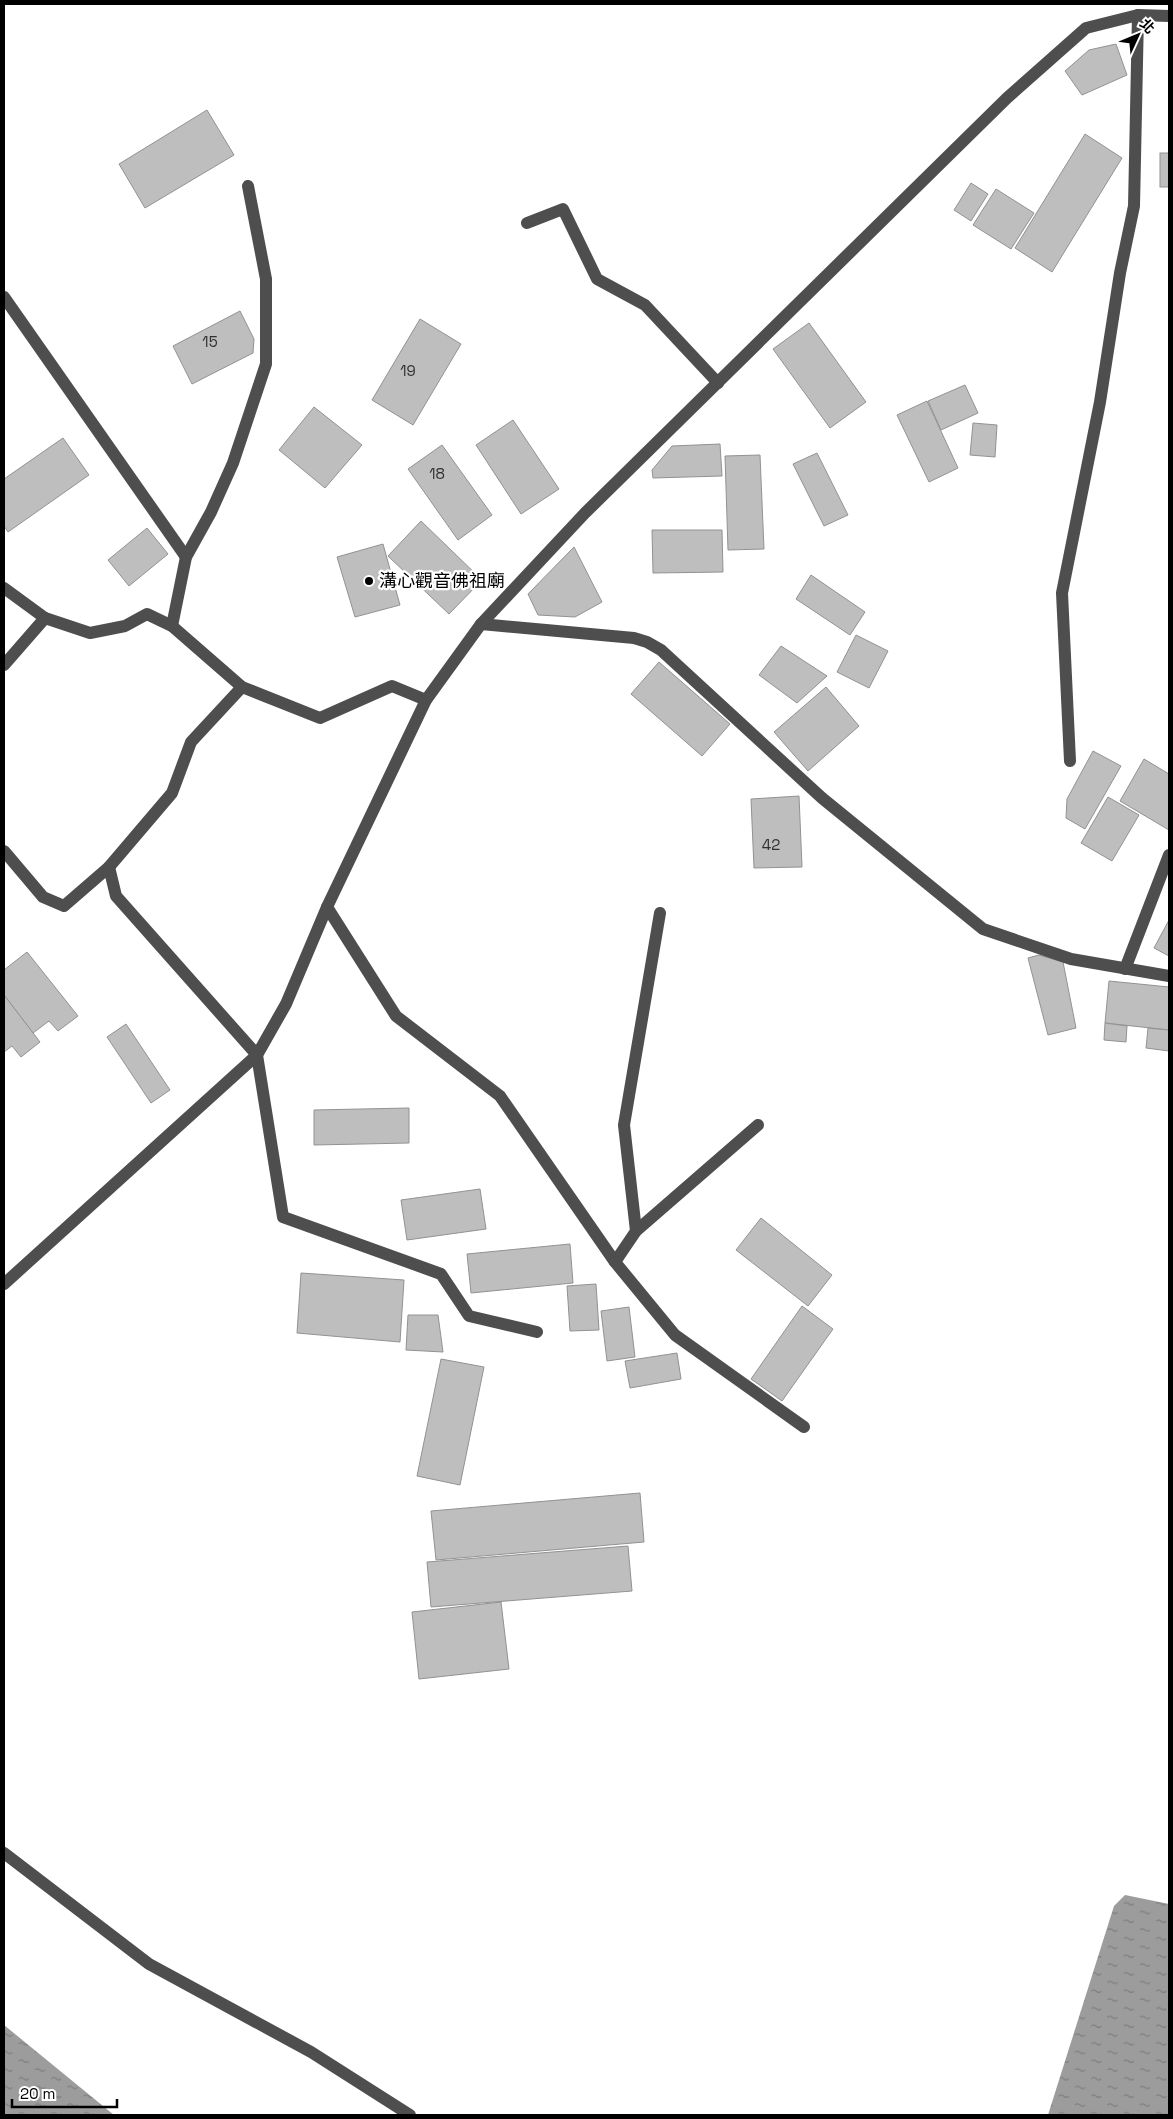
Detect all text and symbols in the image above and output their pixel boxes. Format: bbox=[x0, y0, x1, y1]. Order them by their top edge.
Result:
north arrow bbox=[1113, 10, 1163, 60]
text: 北 bbox=[1136, 15, 1159, 37]
house number: 15 bbox=[202, 332, 218, 351]
house number: 19 bbox=[400, 361, 416, 380]
house number: 18 bbox=[429, 464, 445, 483]
place label: 溝心觀音佛祖廟 bbox=[379, 569, 505, 592]
marker: 溝心觀音佛祖廟 bbox=[363, 575, 375, 587]
house number: 42 bbox=[762, 835, 780, 854]
scale bar bbox=[12, 2076, 118, 2108]
text: 20 m bbox=[20, 2084, 55, 2103]

